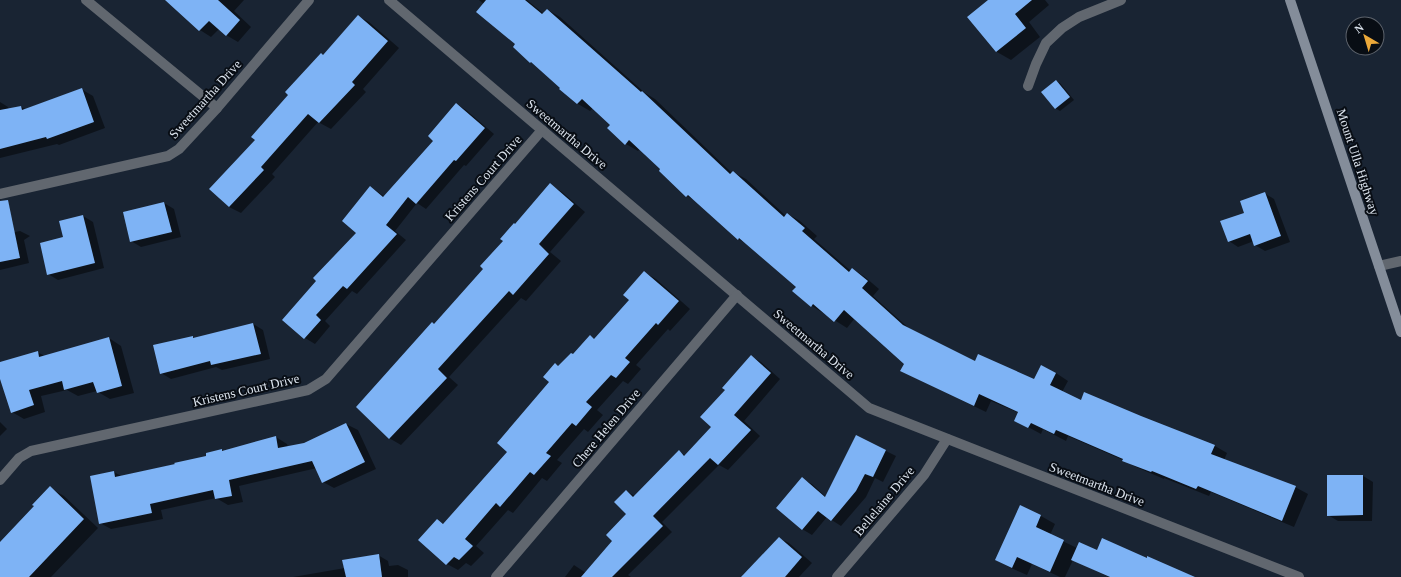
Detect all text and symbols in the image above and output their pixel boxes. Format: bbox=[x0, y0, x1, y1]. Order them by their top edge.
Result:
north arrow bbox=[1345, 16, 1385, 56]
text: N bbox=[1352, 21, 1366, 35]
street label: Sweetmartha Drive bbox=[166, 56, 244, 141]
street label: Sweetmartha Drive bbox=[524, 96, 611, 172]
street label: Mount Ulla Highway bbox=[1334, 107, 1382, 218]
street label: Kristens Court Drive bbox=[442, 132, 525, 224]
street label: Sweetmartha Drive bbox=[771, 306, 858, 382]
street label: Kristens Court Drive bbox=[191, 370, 301, 410]
street label: Chere Helen Drive bbox=[569, 385, 643, 470]
street label: Sweetmartha Drive bbox=[1047, 459, 1147, 509]
street label: Bellelaine Drive bbox=[851, 463, 917, 539]

